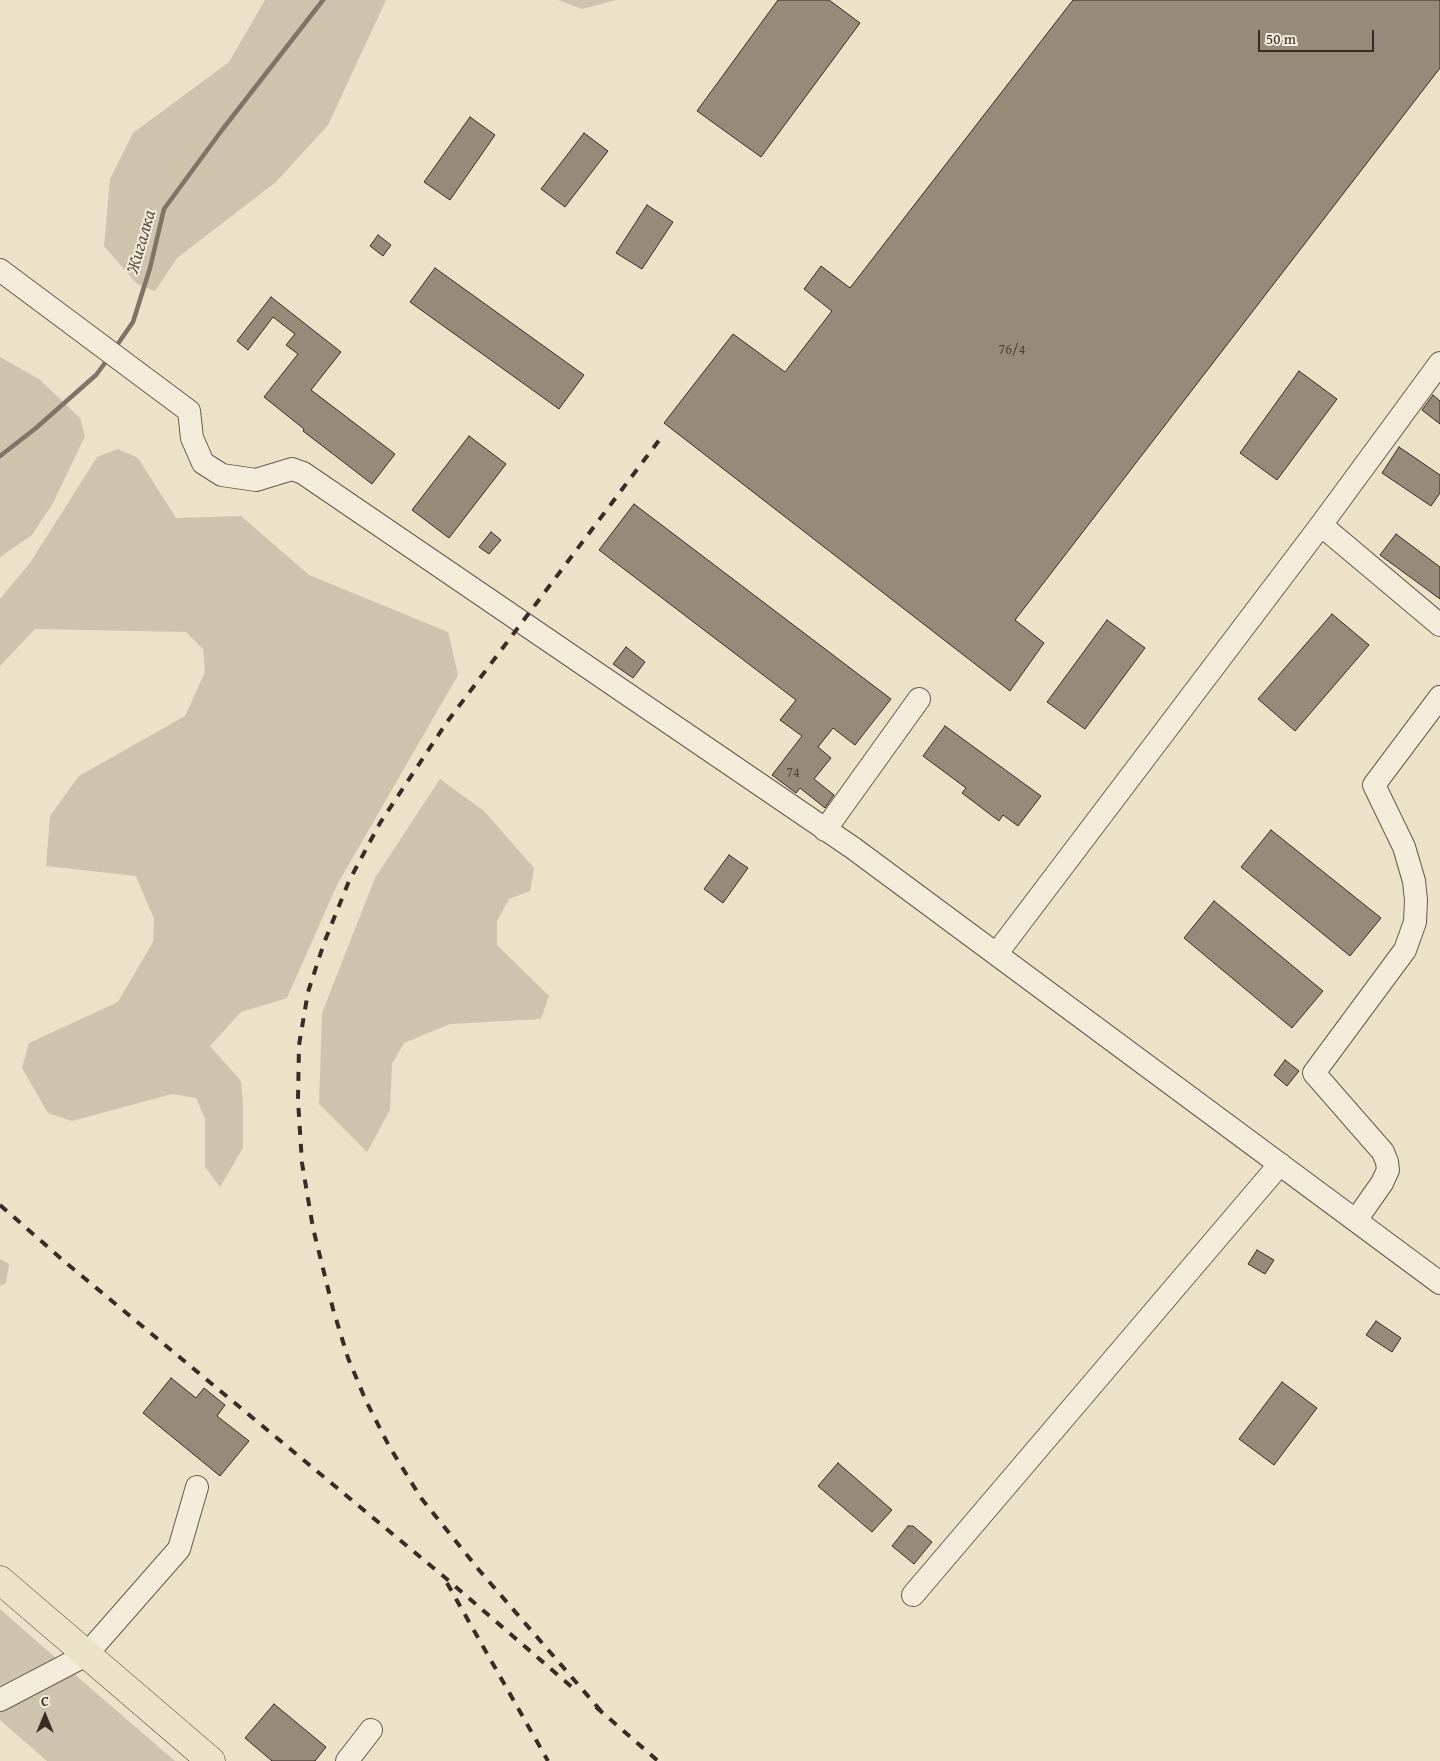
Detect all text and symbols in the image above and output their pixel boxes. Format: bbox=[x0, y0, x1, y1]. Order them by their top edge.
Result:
scale bar bbox=[1260, 20, 1376, 52]
text: 50 m bbox=[1266, 28, 1296, 49]
water label: Жигалка bbox=[123, 208, 161, 276]
house number: 76/4 bbox=[999, 342, 1025, 358]
house number: 74 bbox=[786, 765, 800, 781]
north arrow bbox=[20, 1691, 70, 1741]
text: С bbox=[41, 1691, 49, 1711]

